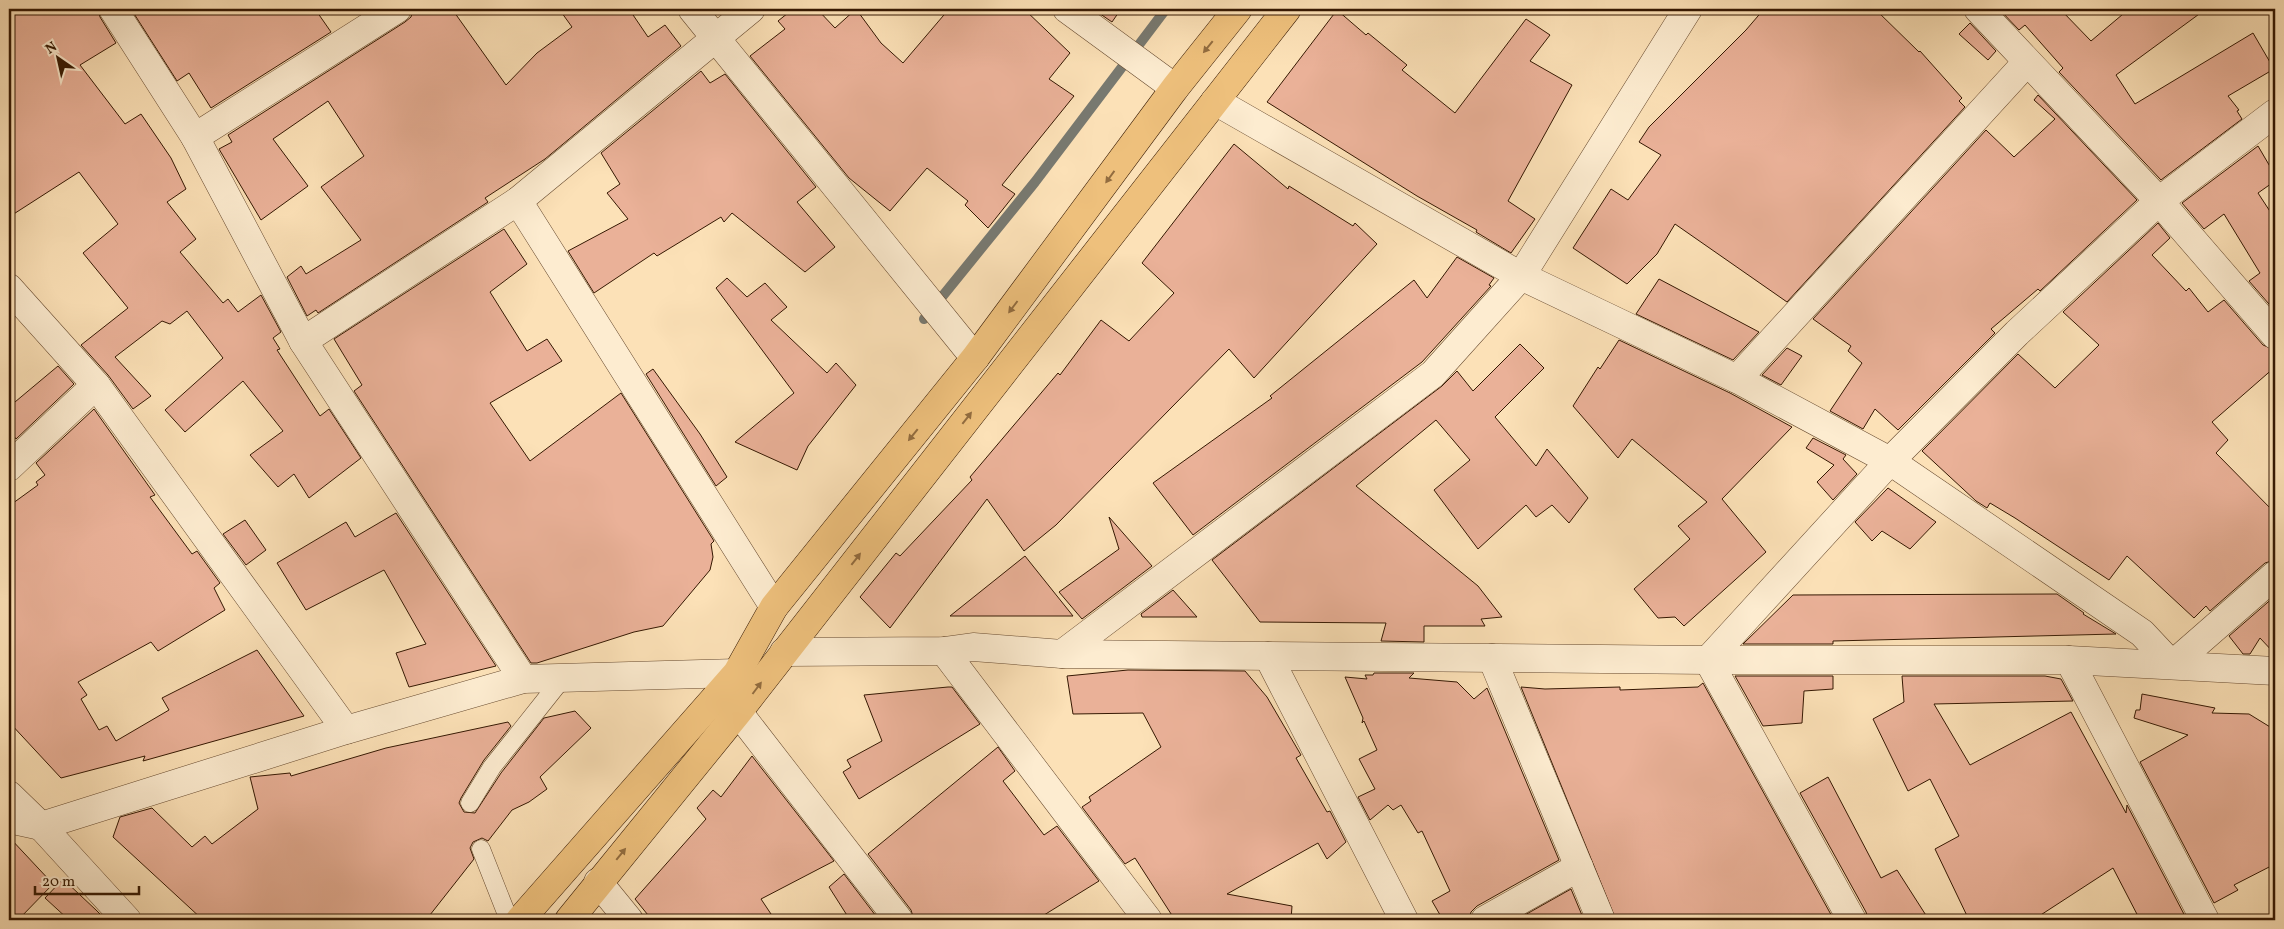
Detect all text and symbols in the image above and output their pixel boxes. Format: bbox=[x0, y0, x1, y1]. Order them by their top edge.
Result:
north arrow bbox=[32, 32, 82, 82]
text: N bbox=[42, 38, 61, 59]
one-way arrow bbox=[1203, 40, 1213, 54]
one-way arrow bbox=[1105, 170, 1115, 184]
one-way arrow bbox=[1008, 300, 1019, 313]
one-way arrow bbox=[962, 412, 973, 425]
one-way arrow bbox=[907, 428, 918, 441]
one-way arrow bbox=[851, 553, 862, 566]
one-way arrow bbox=[751, 682, 762, 695]
one-way arrow bbox=[615, 848, 626, 861]
scale bar bbox=[35, 864, 139, 896]
text: 20 m bbox=[42, 872, 75, 893]

